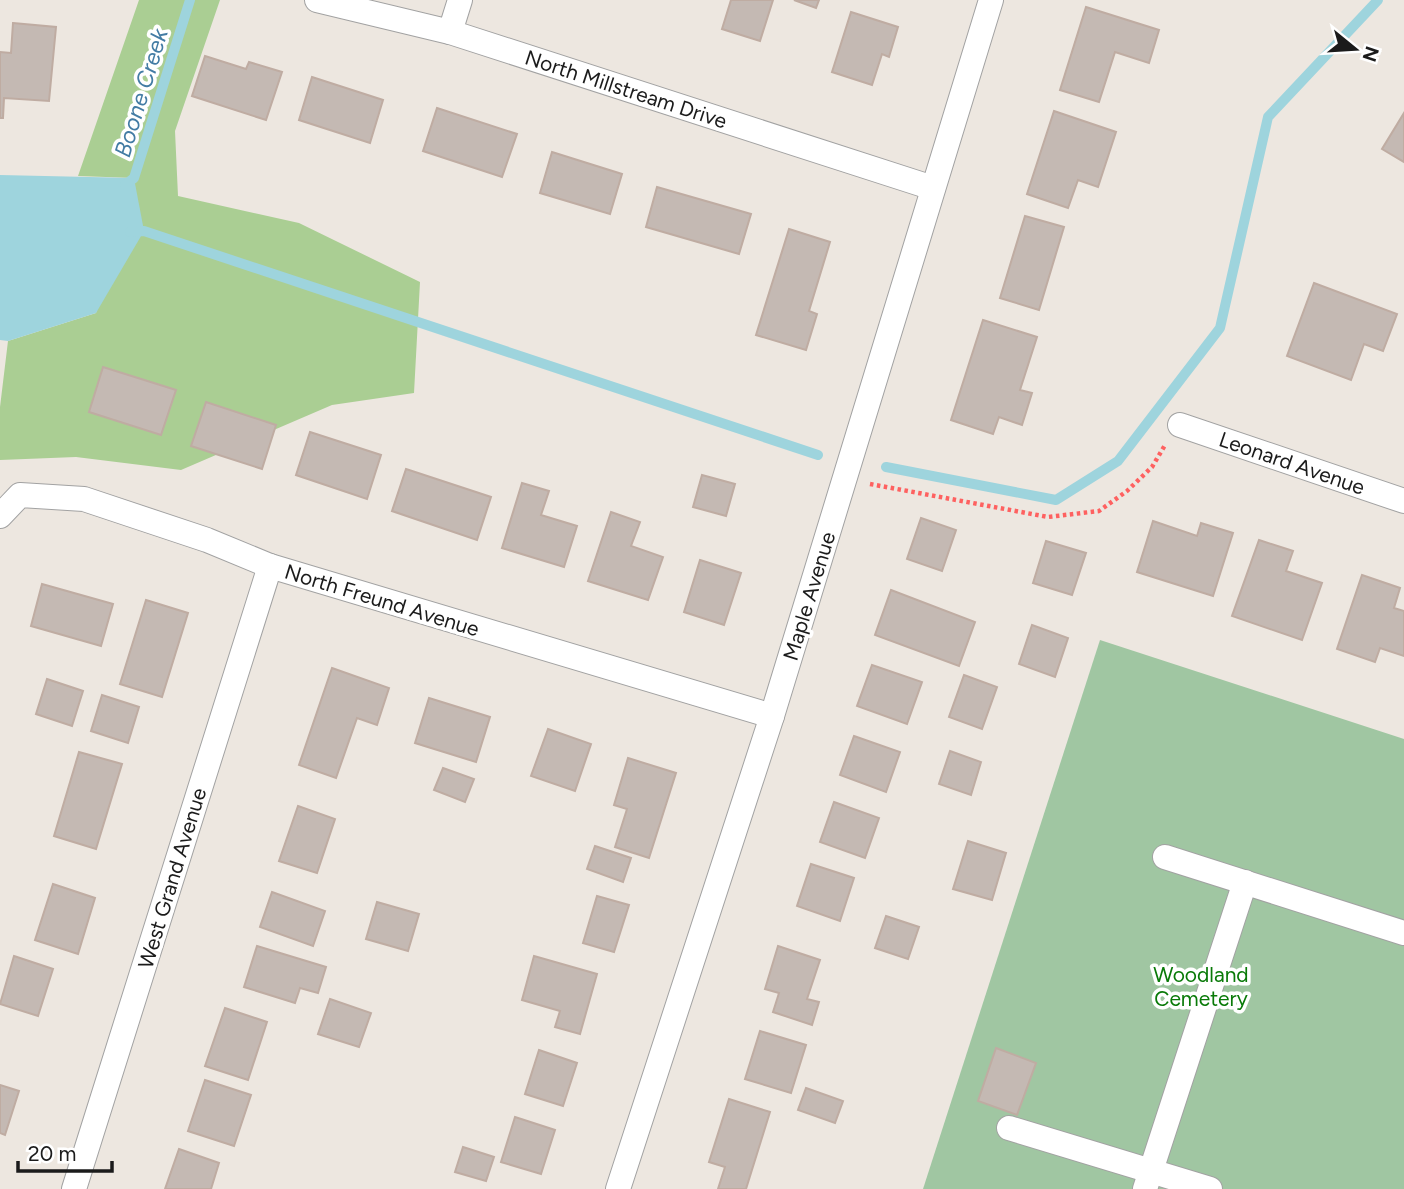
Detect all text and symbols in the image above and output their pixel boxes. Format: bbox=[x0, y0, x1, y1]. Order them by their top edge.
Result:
north arrow bbox=[1320, 14, 1390, 84]
water label: Boone Creek bbox=[108, 25, 174, 161]
text: N bbox=[1357, 44, 1384, 65]
street label: North Millstream Drive bbox=[522, 45, 730, 133]
street label: Leonard Avenue bbox=[1216, 426, 1368, 500]
street label: Maple Avenue bbox=[778, 529, 840, 663]
street label: North Freund Avenue bbox=[282, 559, 482, 641]
street label: West Grand Avenue bbox=[133, 785, 211, 971]
park label: Woodland Cemetery bbox=[1153, 962, 1249, 1011]
scale bar bbox=[18, 1130, 112, 1174]
text: 20 m bbox=[28, 1141, 76, 1166]

